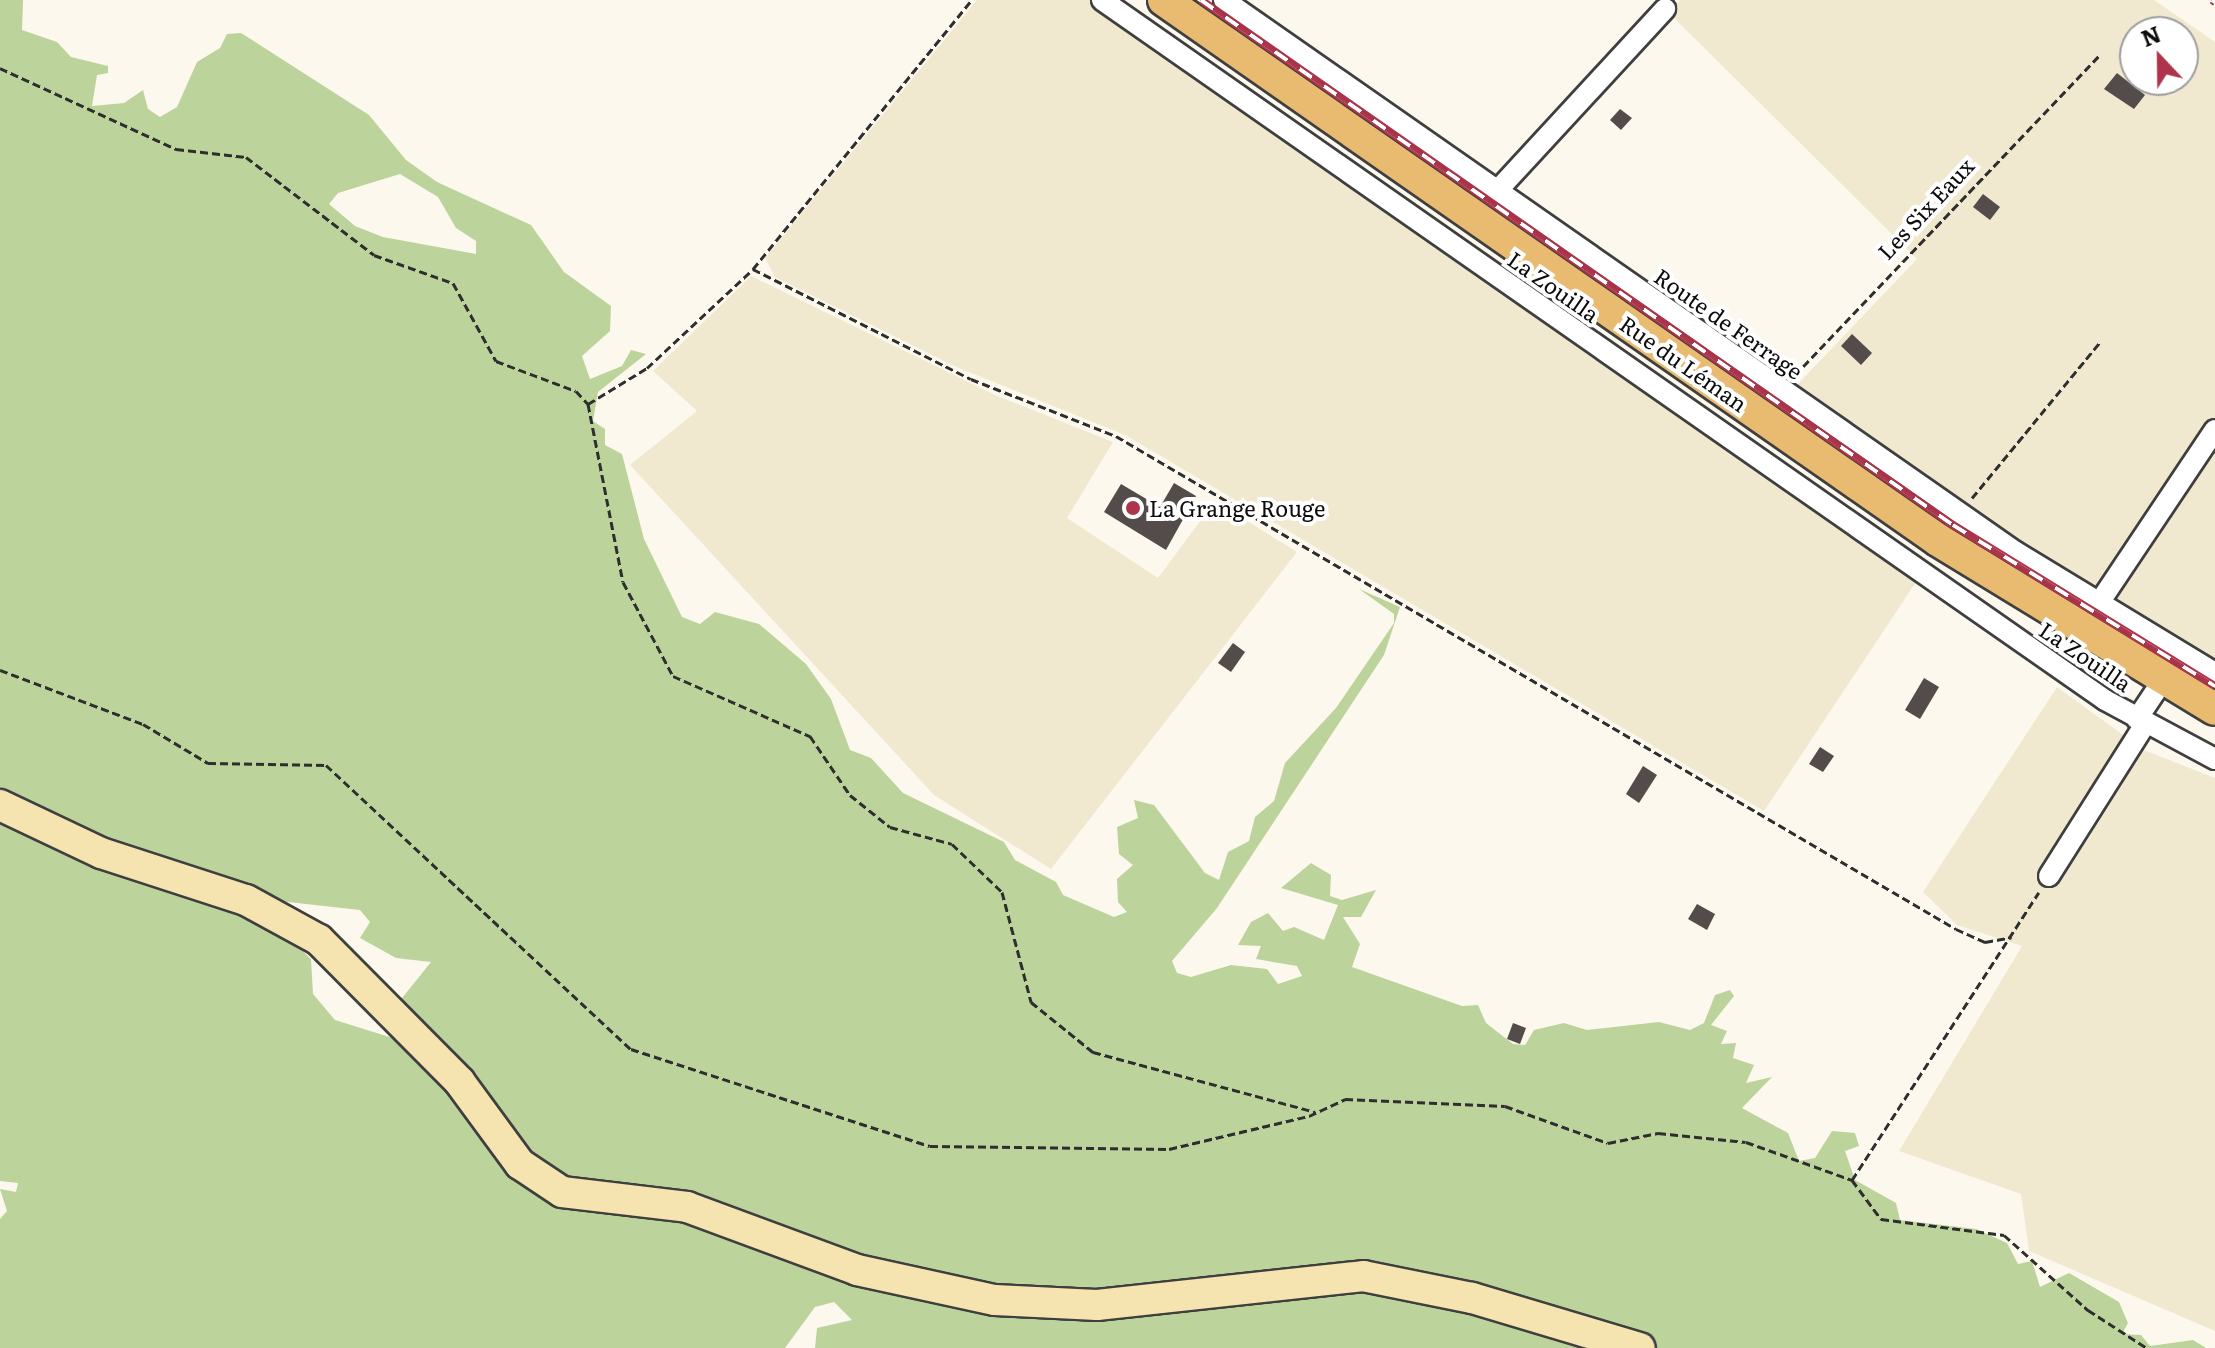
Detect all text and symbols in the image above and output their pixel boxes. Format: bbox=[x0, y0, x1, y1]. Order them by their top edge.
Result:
north arrow bbox=[2119, 16, 2199, 96]
text: N bbox=[2136, 16, 2165, 54]
street label: Les Six Eaux bbox=[1872, 152, 1978, 264]
street label: La Zouilla bbox=[1503, 245, 1605, 327]
street label: Route de Ferrage bbox=[1650, 262, 1808, 384]
street label: Rue du Léman bbox=[1615, 309, 1753, 417]
place label: La Grange Rouge bbox=[1149, 495, 1325, 521]
marker: La Grange Rouge bbox=[1124, 499, 1142, 517]
street label: La Zouilla bbox=[2035, 616, 2137, 696]

